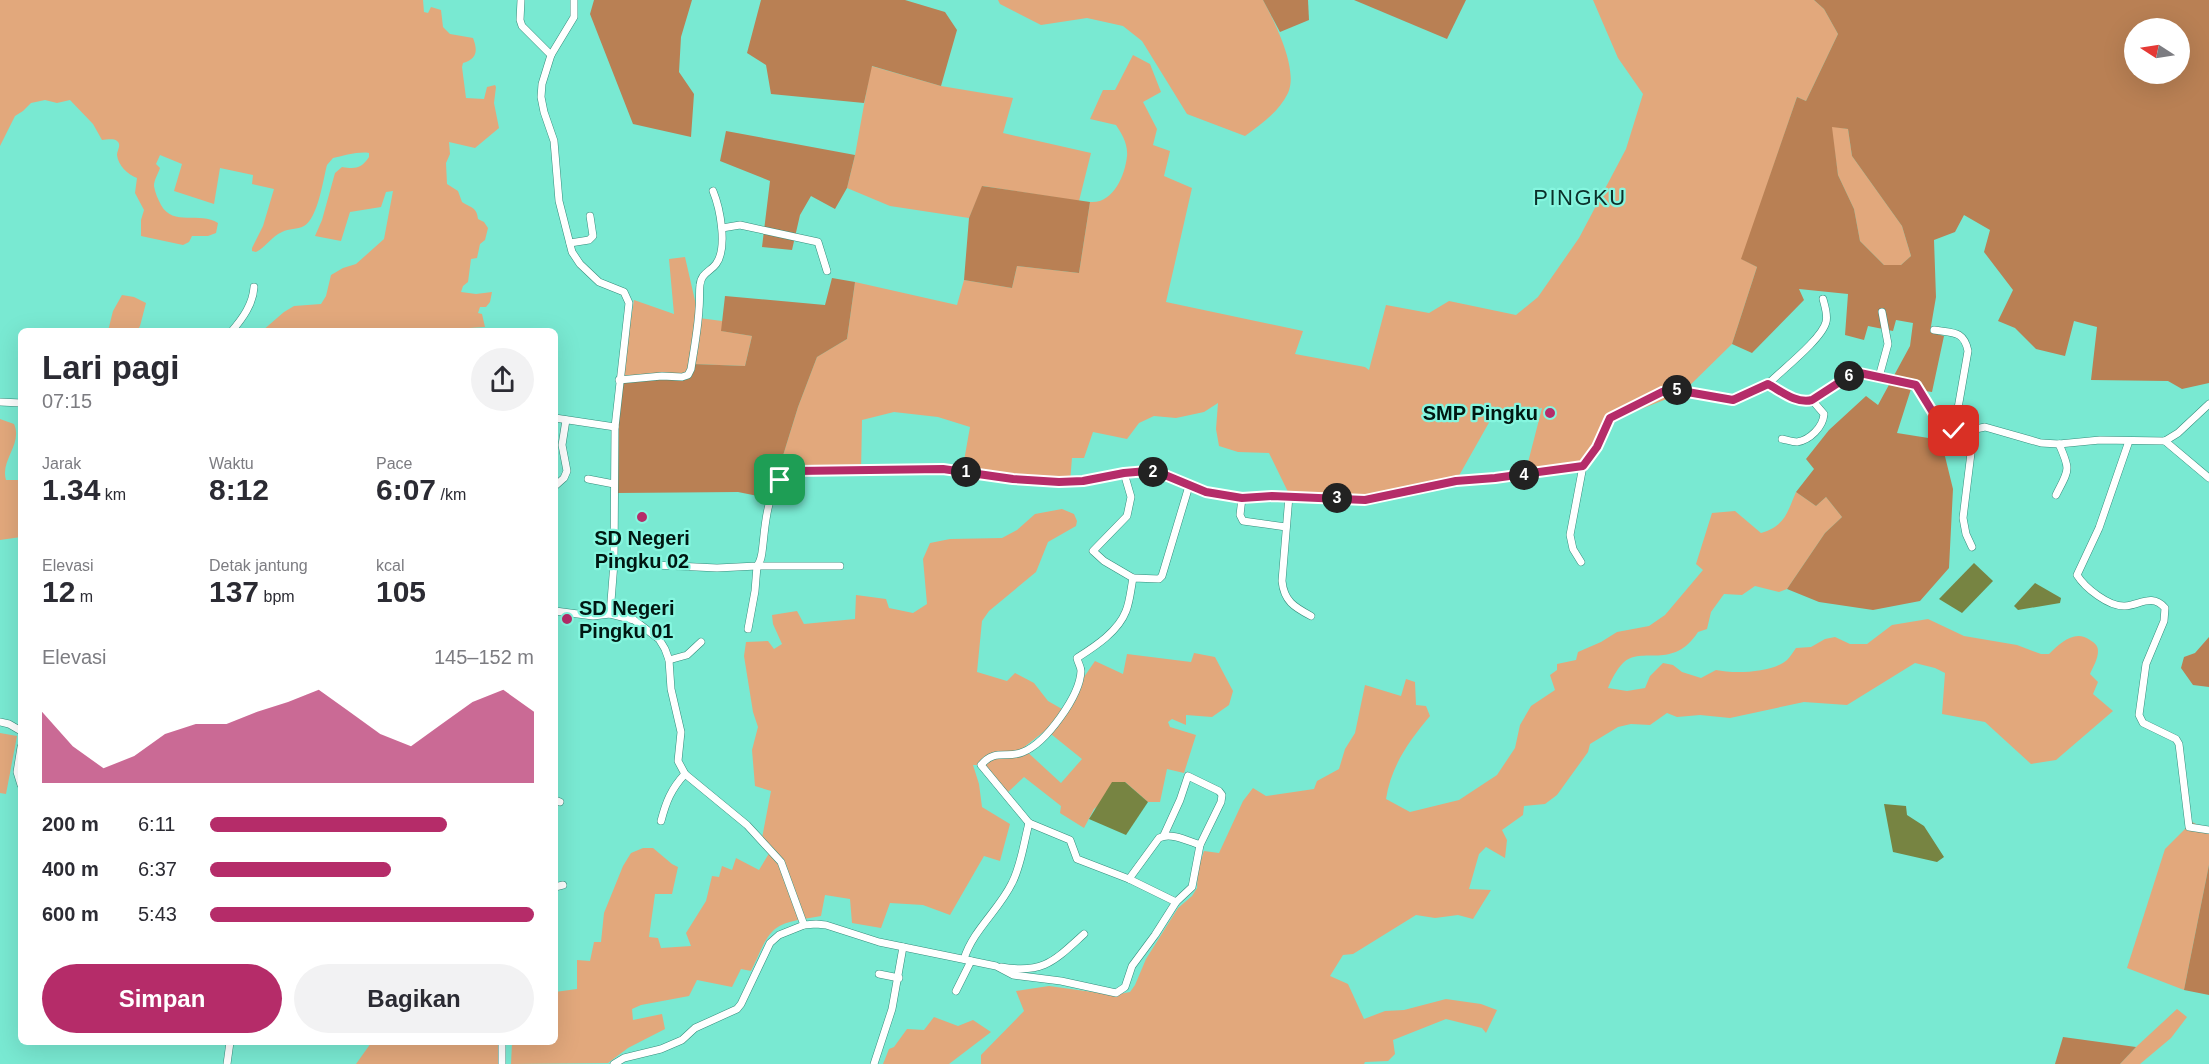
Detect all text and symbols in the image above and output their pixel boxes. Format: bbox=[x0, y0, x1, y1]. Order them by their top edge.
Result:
north arrow bbox=[2124, 18, 2190, 84]
map controls bbox=[2124, 18, 2190, 84]
district label: PINGKU bbox=[1533, 185, 1627, 210]
button: share bbox=[471, 348, 534, 411]
text: Lari pagi bbox=[42, 349, 180, 386]
pin: 6 bbox=[1834, 361, 1864, 391]
text: 6 bbox=[1845, 367, 1853, 384]
pin: 5 bbox=[1662, 375, 1692, 405]
text: 5 bbox=[1673, 381, 1681, 398]
text: 07:15 bbox=[42, 390, 92, 412]
place label: SMP Pingku bbox=[1423, 402, 1538, 424]
pin bbox=[1928, 405, 1979, 456]
marker: SMP Pingku bbox=[1543, 406, 1557, 420]
icon: check bbox=[1937, 414, 1970, 447]
pin bbox=[754, 454, 805, 505]
text: Jarak bbox=[42, 455, 81, 472]
text: Waktu bbox=[209, 455, 254, 472]
text: Pace bbox=[376, 455, 412, 472]
pin: 1 bbox=[951, 457, 981, 487]
pin: 2 bbox=[1138, 457, 1168, 487]
pin: 4 bbox=[1509, 460, 1539, 490]
icon: arrive bbox=[763, 463, 796, 496]
text: 1 bbox=[962, 463, 970, 480]
text: 2 bbox=[1149, 463, 1157, 480]
text: 4 bbox=[1520, 466, 1528, 483]
text: 1.34 bbox=[42, 473, 100, 506]
text: 8:12 bbox=[209, 473, 269, 506]
text: 6:07 bbox=[376, 473, 436, 506]
pin: 3 bbox=[1322, 483, 1352, 513]
text: km bbox=[100, 486, 126, 503]
text: /km bbox=[436, 486, 466, 503]
text: 3 bbox=[1333, 489, 1341, 506]
marker: SD Negeri Pingku 02 bbox=[635, 510, 649, 524]
place label: SD Negeri Pingku 02 bbox=[594, 527, 690, 572]
text: Elevasi bbox=[42, 557, 94, 574]
text: Detak jantung bbox=[209, 557, 308, 574]
text: kcal bbox=[376, 557, 404, 574]
text: 12 bbox=[42, 575, 75, 608]
text: 137 bbox=[209, 575, 259, 608]
text: 105 bbox=[376, 575, 426, 608]
text: m bbox=[75, 588, 93, 605]
text: bpm bbox=[259, 588, 295, 605]
place label: SD Negeri Pingku 01 bbox=[579, 597, 675, 642]
marker: SD Negeri Pingku 01 bbox=[560, 612, 574, 626]
text: Elevasi bbox=[42, 646, 106, 668]
text: 145–152 m bbox=[434, 646, 534, 668]
text: 200 m bbox=[42, 813, 99, 835]
text: 6:11 bbox=[138, 813, 175, 835]
text: 400 m bbox=[42, 858, 99, 880]
text: 6:37 bbox=[138, 858, 177, 880]
text: 600 m bbox=[42, 903, 99, 925]
text: 5:43 bbox=[138, 903, 177, 925]
button: Simpan bbox=[42, 964, 282, 1033]
button: Bagikan bbox=[294, 964, 534, 1033]

